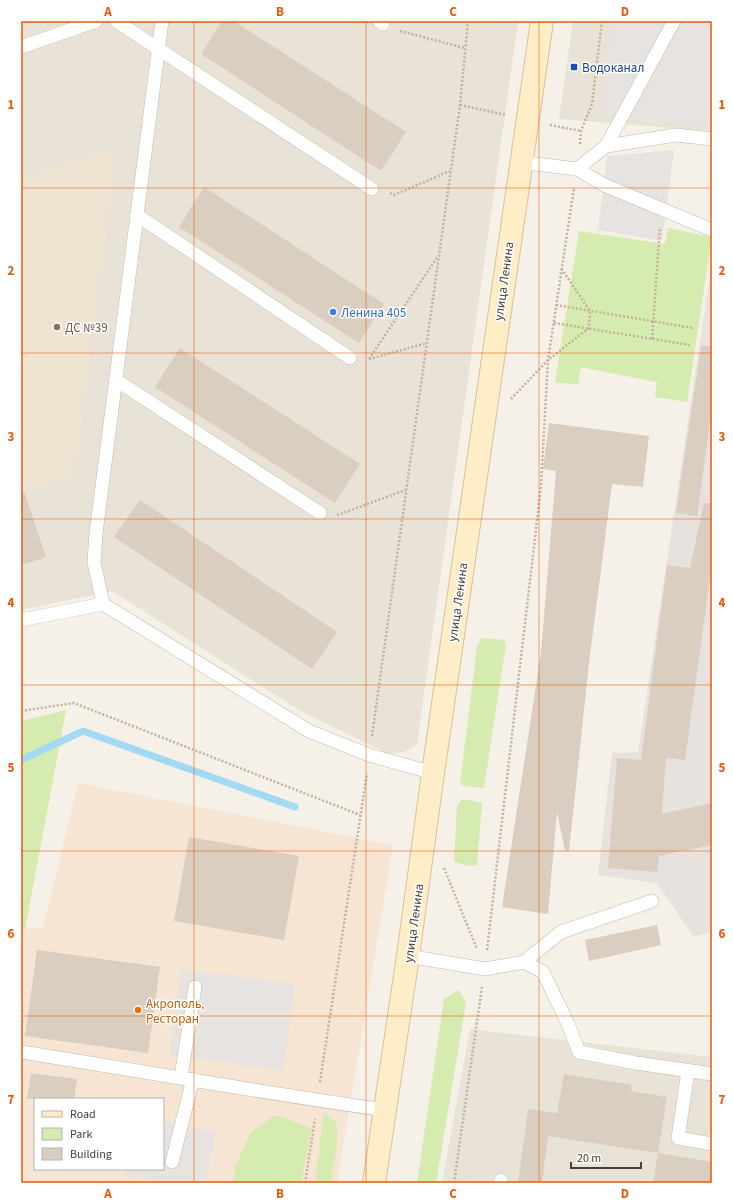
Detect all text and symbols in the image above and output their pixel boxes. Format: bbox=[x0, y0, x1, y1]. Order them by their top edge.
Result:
text: A bbox=[103, 3, 112, 21]
text: B bbox=[276, 3, 284, 21]
text: C bbox=[449, 3, 457, 21]
text: D bbox=[621, 3, 629, 21]
place label: Водоканал bbox=[582, 59, 644, 77]
marker: Водоканал bbox=[569, 62, 579, 72]
text: 1 bbox=[8, 96, 15, 114]
text: 1 bbox=[719, 96, 726, 114]
street label: улица Ленина bbox=[490, 240, 518, 322]
text: 2 bbox=[8, 262, 15, 280]
text: 2 bbox=[719, 262, 726, 280]
place label: Ленина 405 bbox=[341, 304, 406, 322]
marker: Ленина 405 bbox=[328, 307, 338, 317]
place label: ДС №39 bbox=[65, 319, 108, 337]
marker: ДС №39 bbox=[52, 322, 62, 332]
text: 3 bbox=[8, 428, 15, 446]
text: 3 bbox=[719, 428, 726, 446]
street label: улица Ленина bbox=[444, 561, 472, 643]
text: 4 bbox=[8, 594, 15, 612]
text: 4 bbox=[719, 594, 726, 612]
text: 5 bbox=[8, 759, 15, 777]
text: 5 bbox=[719, 759, 726, 777]
street label: улица Ленина bbox=[400, 882, 428, 964]
text: 6 bbox=[8, 925, 15, 943]
text: 6 bbox=[719, 925, 726, 943]
place label: Акрополь, Ресторан bbox=[146, 995, 205, 1028]
marker: Акрополь, Ресторан bbox=[133, 1005, 143, 1015]
text: 7 bbox=[8, 1091, 15, 1109]
text: 7 bbox=[719, 1091, 726, 1109]
legend bbox=[34, 1098, 164, 1170]
text: Road bbox=[70, 1106, 96, 1123]
text: Park bbox=[70, 1126, 92, 1143]
scale bar bbox=[571, 1144, 641, 1170]
text: Building bbox=[70, 1146, 112, 1163]
text: 20 m bbox=[577, 1150, 601, 1167]
text: A bbox=[103, 1185, 112, 1203]
text: B bbox=[276, 1185, 284, 1203]
text: C bbox=[449, 1185, 457, 1203]
text: D bbox=[621, 1185, 629, 1203]

